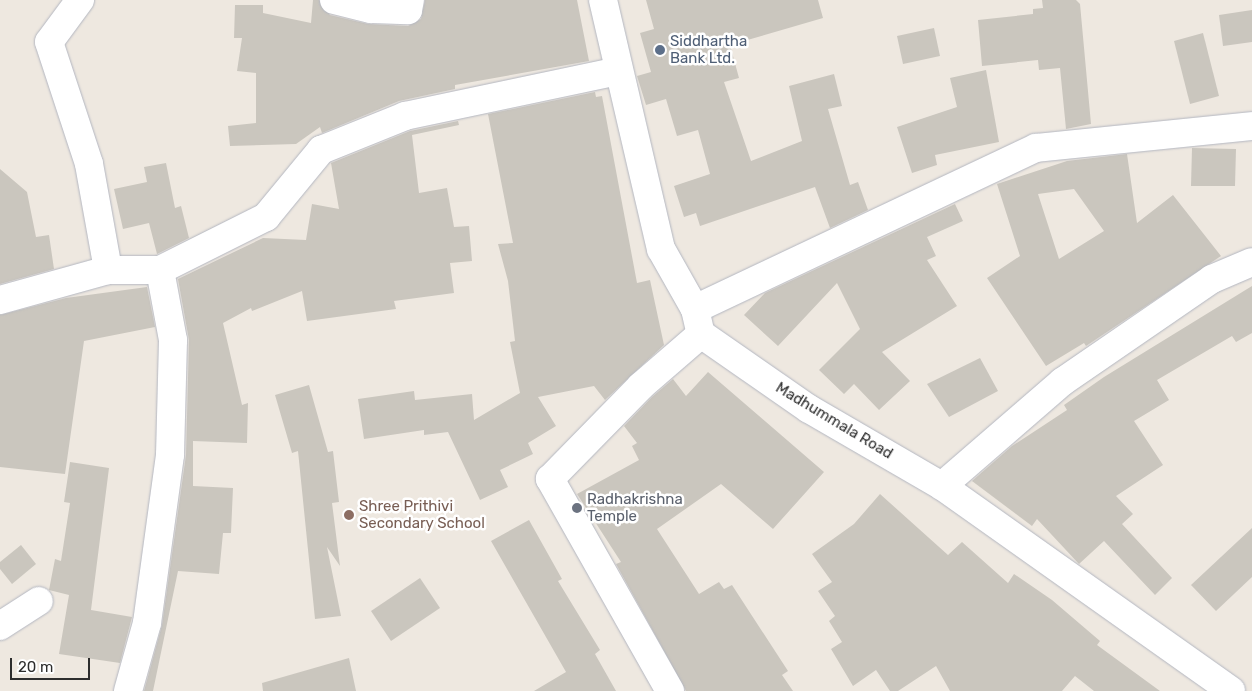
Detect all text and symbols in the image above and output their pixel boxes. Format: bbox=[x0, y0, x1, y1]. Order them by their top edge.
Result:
place label: Siddhartha Bank Ltd. bbox=[670, 32, 747, 67]
marker: Siddhartha Bank Ltd. bbox=[654, 44, 666, 56]
street label: Madhummala Road bbox=[772, 379, 896, 463]
place label: Radhakrishna Temple bbox=[587, 490, 683, 525]
place label: Shree Prithivi Secondary School bbox=[359, 497, 485, 532]
marker: Radhakrishna Temple bbox=[571, 502, 583, 514]
marker: Shree Prithivi Secondary School bbox=[343, 509, 355, 521]
scale bar bbox=[12, 648, 92, 680]
text: 20 m bbox=[18, 658, 53, 676]

